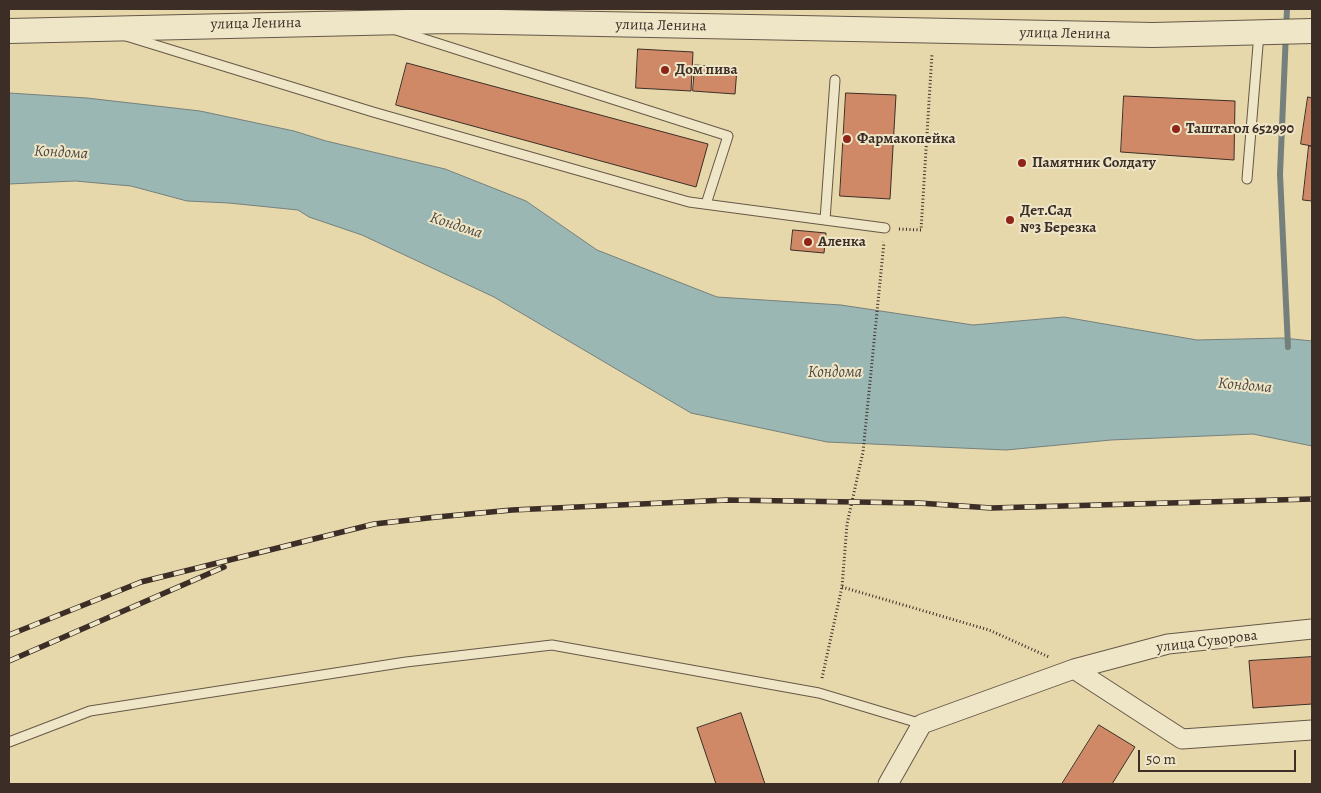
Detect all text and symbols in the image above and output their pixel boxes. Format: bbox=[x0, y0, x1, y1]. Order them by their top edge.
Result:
street label: улица Ленина bbox=[210, 14, 302, 34]
street label: улица Ленина bbox=[615, 16, 707, 36]
street label: улица Ленина bbox=[1019, 24, 1111, 44]
place label: Дом пива bbox=[675, 61, 738, 79]
marker: Дом пива bbox=[659, 64, 671, 76]
place label: Таштагол 652990 bbox=[1186, 120, 1294, 138]
marker: Таштагол 652990 bbox=[1170, 123, 1182, 135]
place label: Фармакопейка bbox=[857, 130, 955, 148]
marker: Фармакопейка bbox=[841, 133, 853, 145]
water label: Кондома bbox=[33, 142, 89, 164]
place label: Памятник Солдату bbox=[1032, 154, 1156, 172]
marker: Памятник Солдату bbox=[1016, 157, 1028, 169]
place label: Дет.Сад №3 Березка bbox=[1020, 202, 1096, 237]
water label: Кондома bbox=[427, 208, 485, 244]
marker: Дет.Сад №3 Березка bbox=[1004, 214, 1016, 226]
place label: Аленка bbox=[818, 233, 866, 251]
marker: Аленка bbox=[802, 236, 814, 248]
water label: Кондома bbox=[808, 363, 862, 383]
water label: Кондома bbox=[1217, 374, 1273, 398]
street label: улица Суворова bbox=[1156, 627, 1258, 657]
scale bar bbox=[1141, 740, 1298, 772]
text: 50 m bbox=[1146, 749, 1176, 769]

